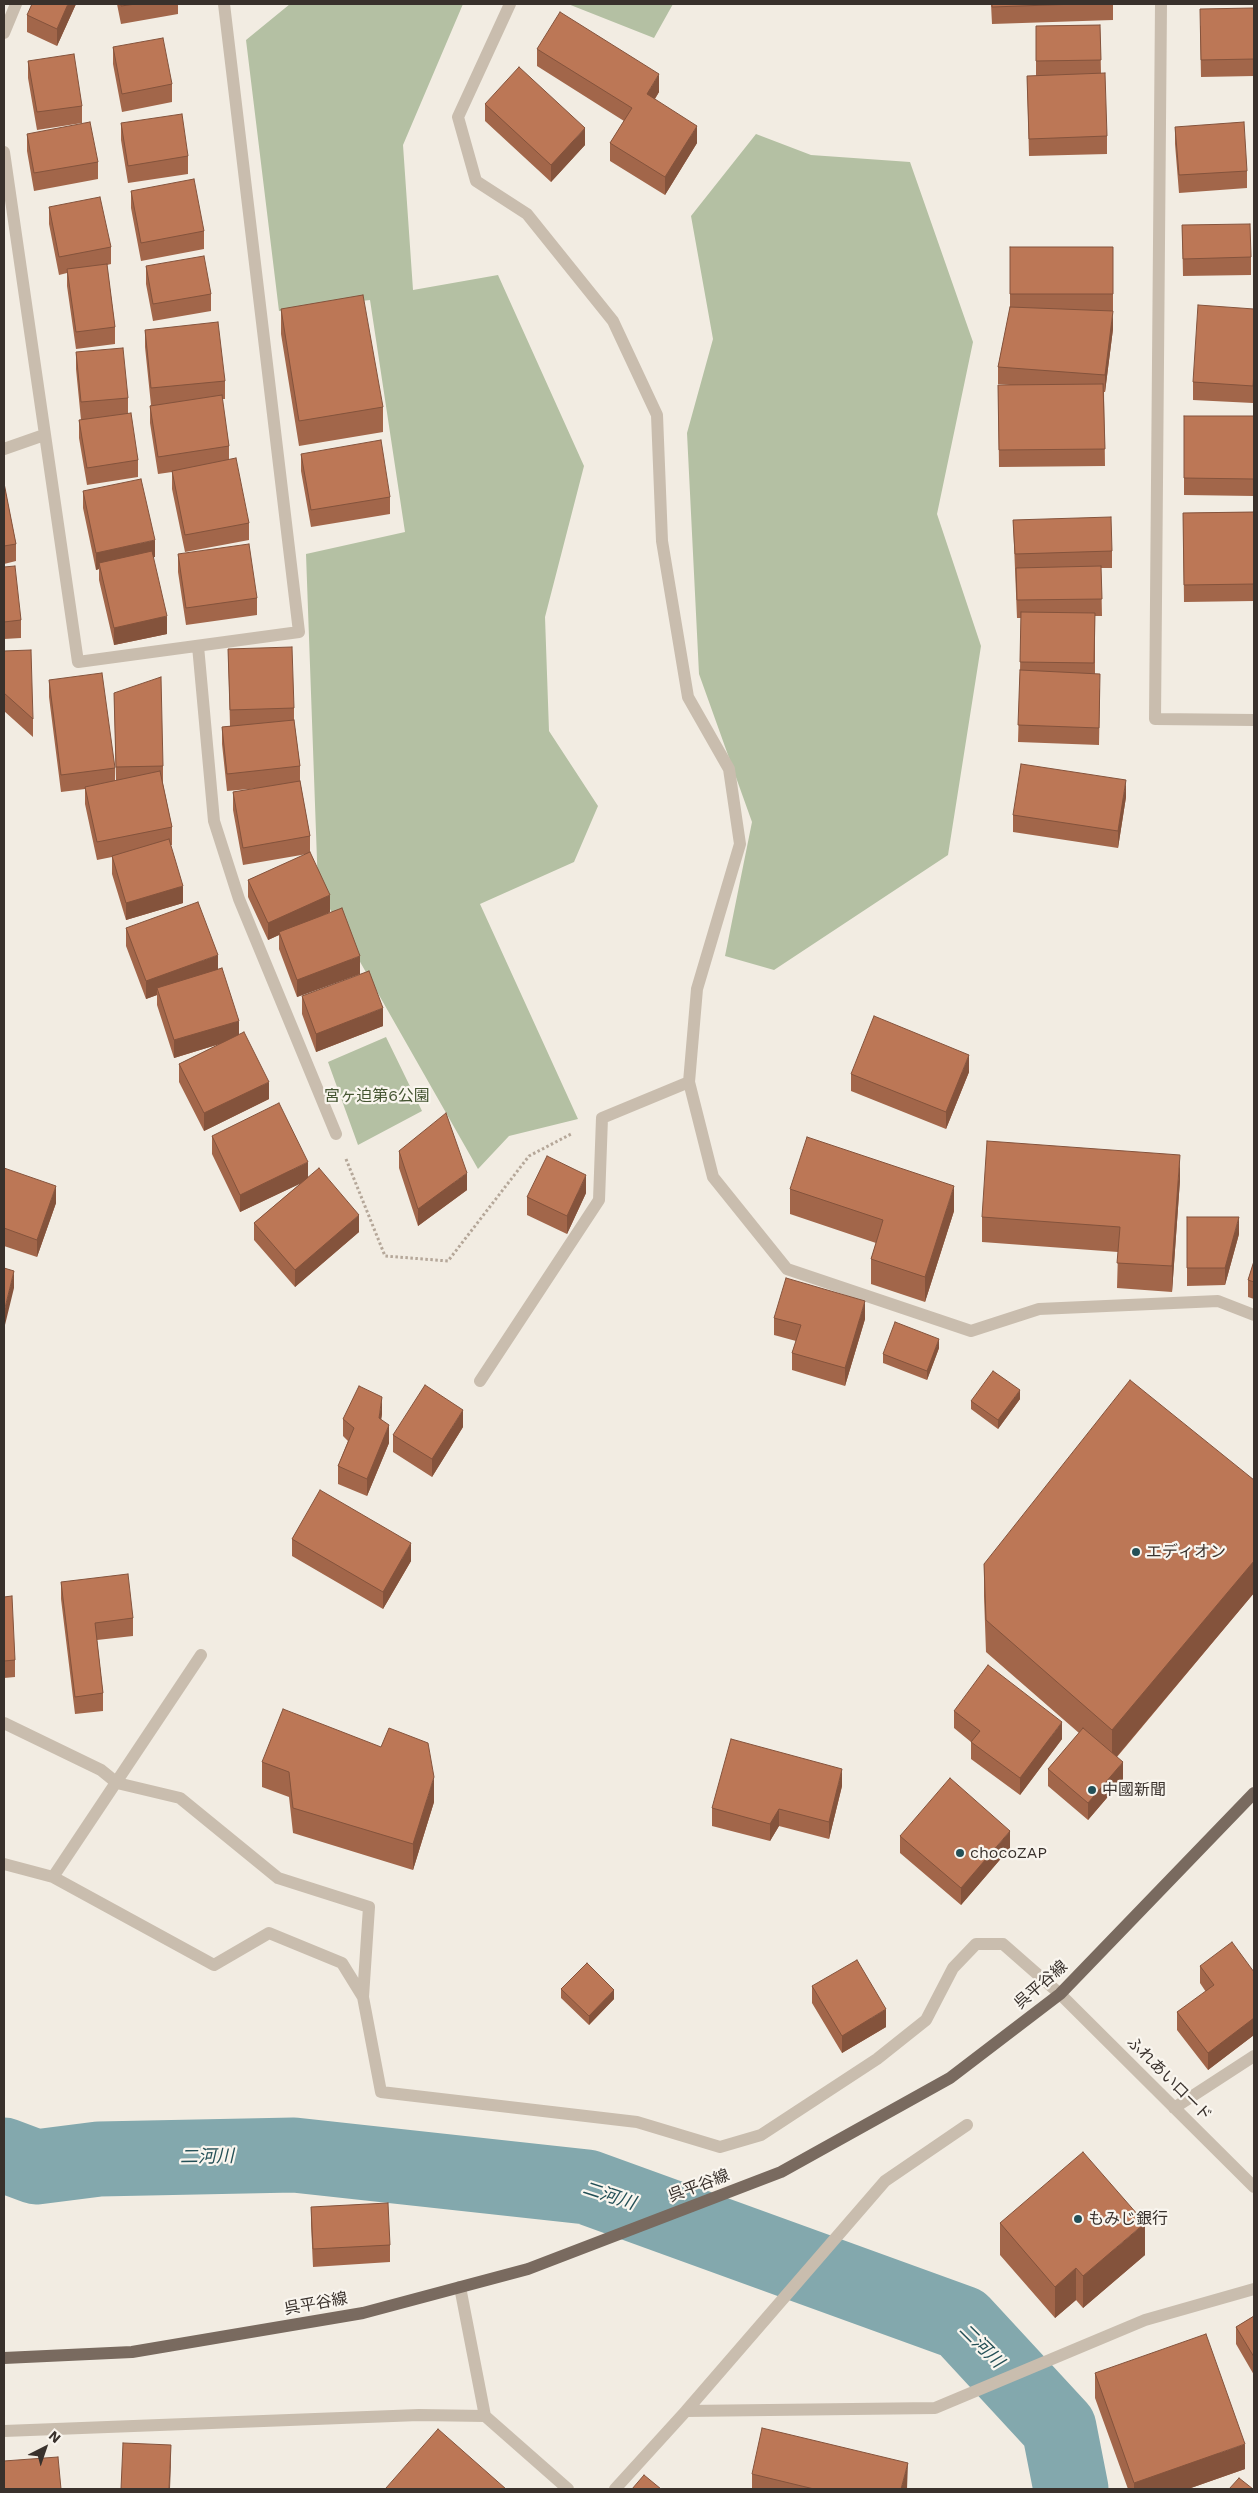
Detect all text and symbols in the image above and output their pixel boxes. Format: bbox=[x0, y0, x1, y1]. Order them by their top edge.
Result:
park label: 宮ヶ迫第6公園 bbox=[324, 1086, 430, 1106]
place label: エディオン bbox=[1146, 1542, 1226, 1562]
marker: エディオン bbox=[1130, 1546, 1142, 1558]
place label: 中國新聞 bbox=[1102, 1780, 1166, 1800]
marker: 中國新聞 bbox=[1086, 1784, 1098, 1796]
place label: chocoZAP bbox=[970, 1843, 1047, 1863]
marker: chocoZAP bbox=[954, 1847, 966, 1859]
street label: 呉平谷線 bbox=[1011, 1957, 1071, 2013]
street label: ふれあいロード bbox=[1123, 2033, 1215, 2125]
water label: 二河川 bbox=[180, 2146, 234, 2168]
street label: 呉平谷線 bbox=[666, 2166, 732, 2206]
water label: 二河川 bbox=[580, 2177, 638, 2215]
place label: もみじ銀行 bbox=[1088, 2209, 1168, 2229]
marker: もみじ銀行 bbox=[1072, 2213, 1084, 2225]
street label: 呉平谷線 bbox=[283, 2289, 349, 2319]
water label: 二河川 bbox=[954, 2319, 1008, 2373]
north arrow bbox=[20, 2423, 70, 2473]
text: N bbox=[46, 2427, 64, 2446]

